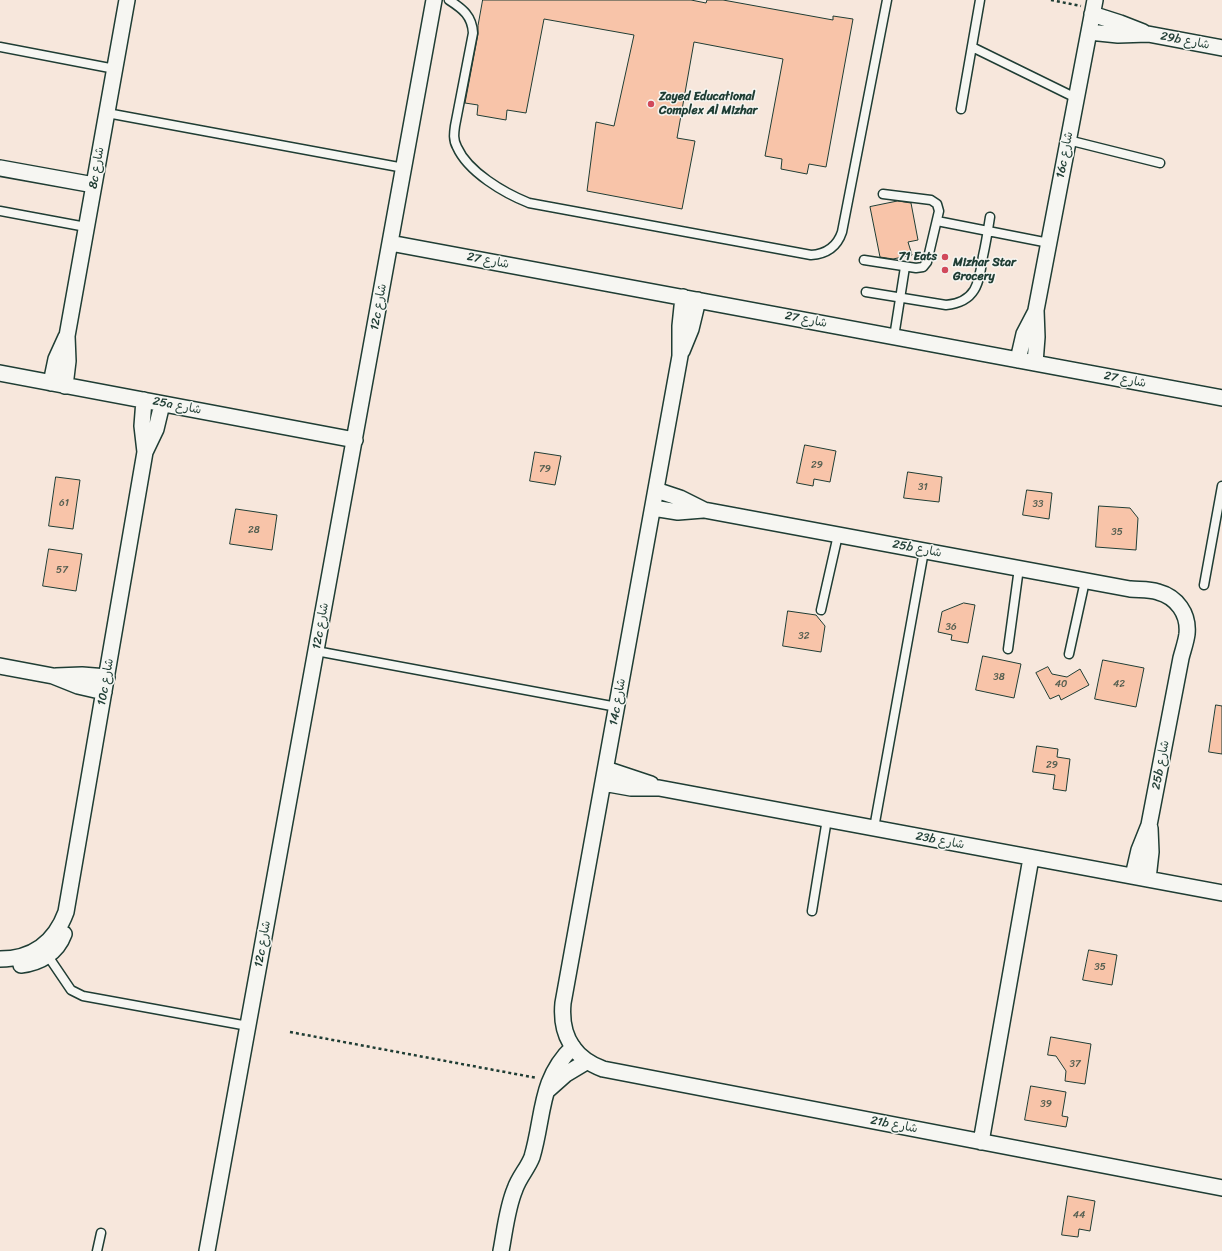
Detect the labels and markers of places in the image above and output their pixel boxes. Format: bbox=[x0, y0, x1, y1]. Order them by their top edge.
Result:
place label: Zayed Educational Complex Al Mizhar bbox=[659, 90, 757, 118]
marker: Zayed Educational Complex Al Mizhar bbox=[646, 99, 656, 109]
place label: 71 Eats bbox=[898, 250, 937, 264]
marker: 71 Eats bbox=[940, 252, 950, 262]
place label: Mizhar Star Grocery bbox=[953, 256, 1016, 284]
marker: Mizhar Star Grocery bbox=[940, 265, 950, 275]

